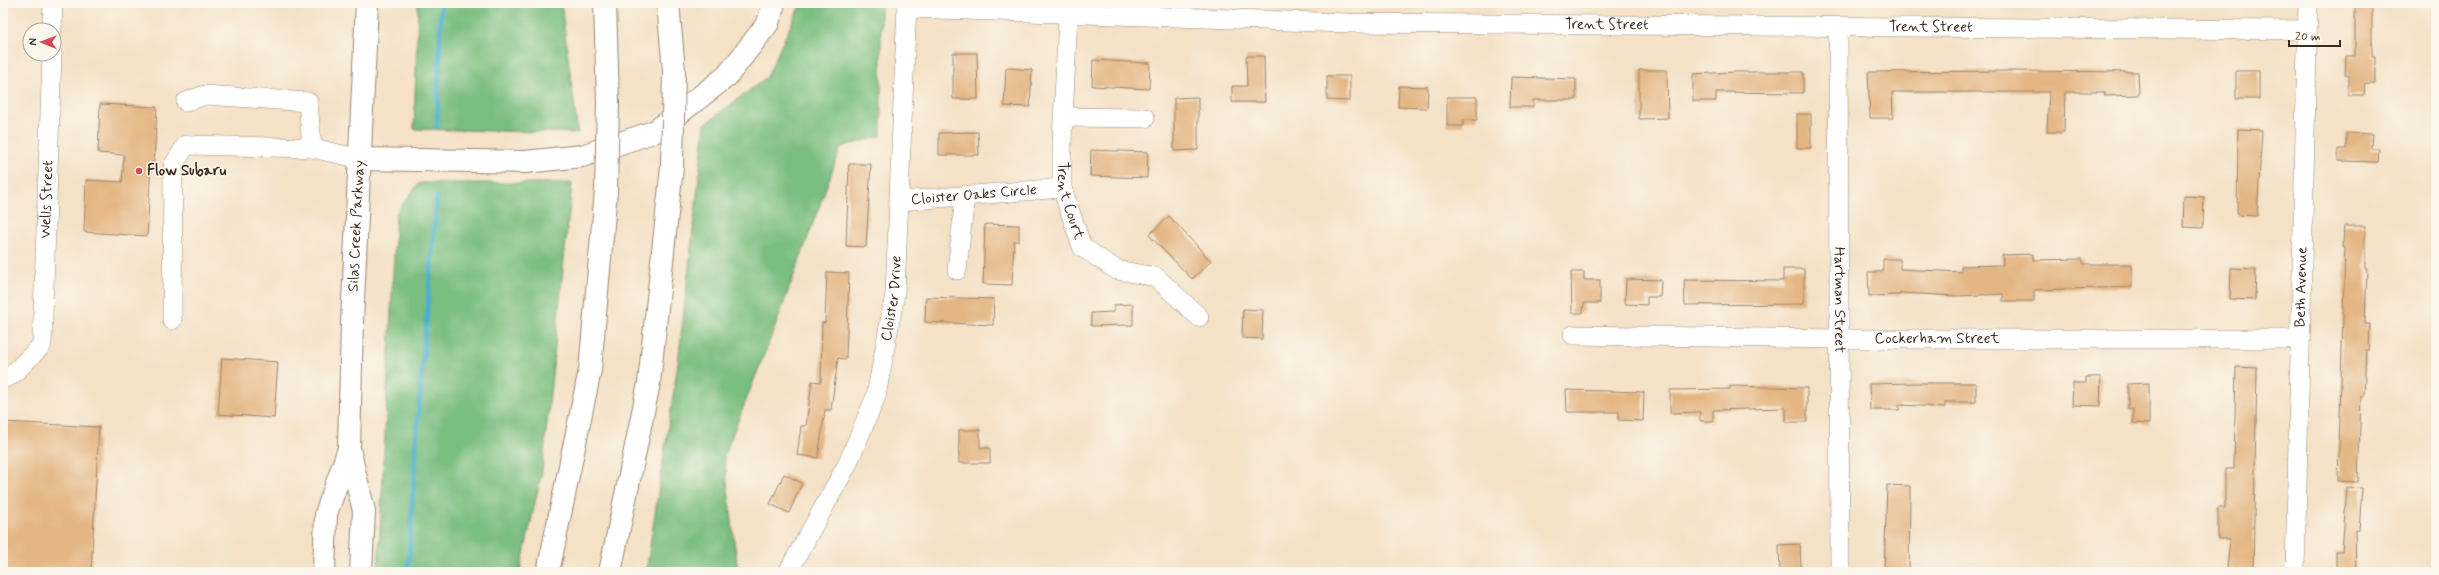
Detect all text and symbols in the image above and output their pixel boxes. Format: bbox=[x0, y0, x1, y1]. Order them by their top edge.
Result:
street label: Trent Street bbox=[1565, 15, 1649, 35]
street label: Trent Street bbox=[1889, 17, 1973, 38]
north arrow bbox=[22, 22, 62, 62]
scale bar bbox=[2289, 22, 2340, 48]
text: 20 m bbox=[2295, 29, 2321, 45]
text: N bbox=[26, 38, 40, 46]
street label: Silas Creek Parkway bbox=[343, 159, 370, 292]
street label: Wells Street bbox=[36, 160, 58, 239]
place label: Flow Subaru bbox=[147, 161, 227, 181]
street label: Trent Court bbox=[1052, 162, 1089, 243]
marker: Flow Subaru bbox=[134, 166, 144, 176]
street label: Cloister Oaks Circle bbox=[910, 180, 1038, 210]
street label: Hartman Street bbox=[1829, 247, 1849, 353]
street label: Beth Avenue bbox=[2291, 247, 2312, 328]
street label: Cloister Drive bbox=[876, 255, 907, 343]
street label: Cockerham Street bbox=[1875, 329, 2000, 349]

